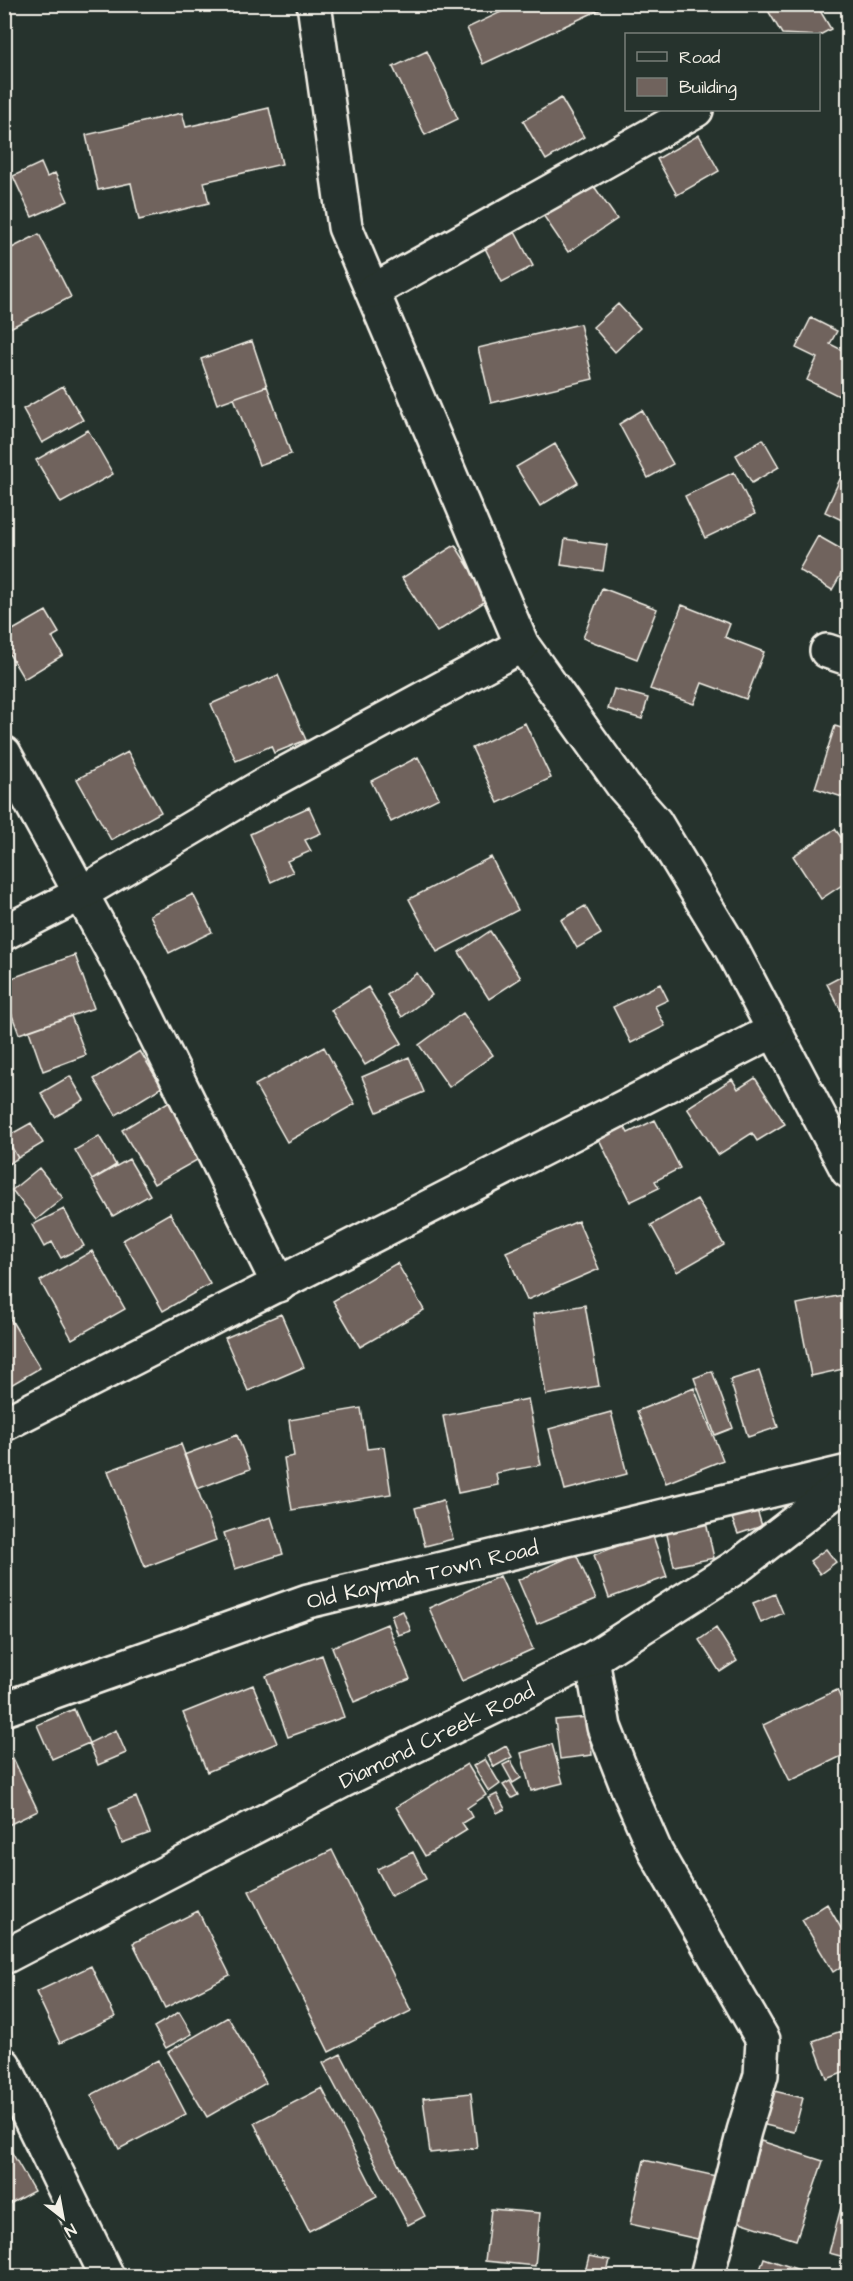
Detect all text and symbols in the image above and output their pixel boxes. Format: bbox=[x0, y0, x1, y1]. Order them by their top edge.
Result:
legend bbox=[625, 33, 820, 111]
text: Road bbox=[679, 45, 720, 70]
text: Building bbox=[679, 75, 737, 101]
street label: Old Kaymah Town Road bbox=[304, 1533, 541, 1618]
street label: Diamond Creek Road bbox=[334, 1676, 540, 1797]
north arrow bbox=[33, 2188, 93, 2248]
text: N bbox=[60, 2218, 80, 2242]

